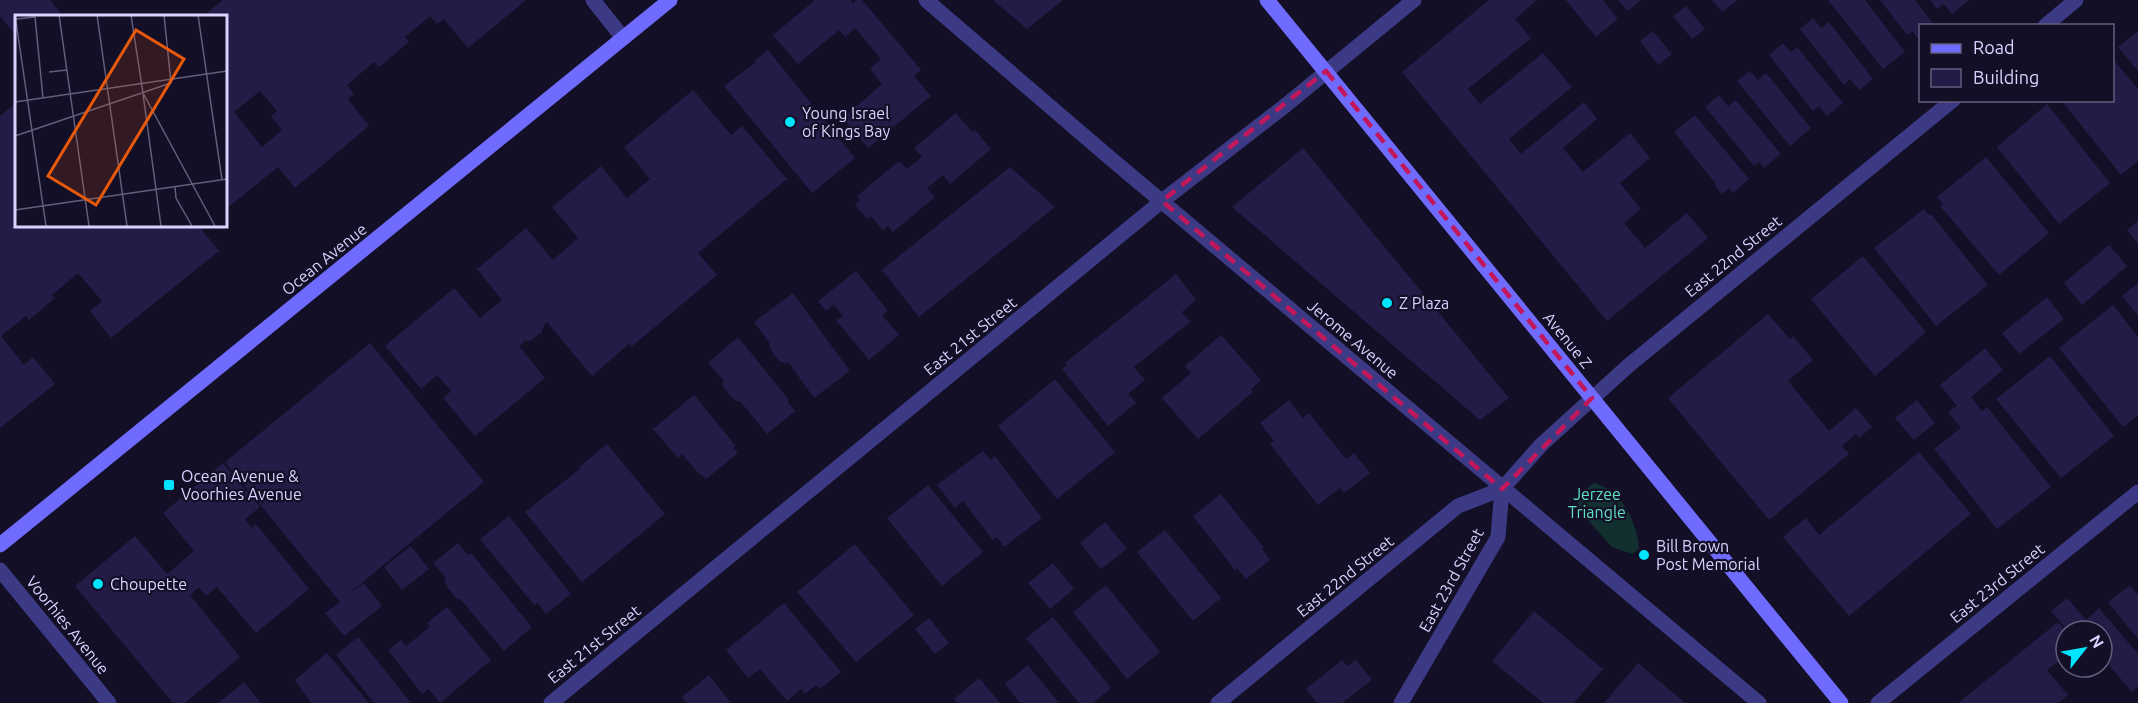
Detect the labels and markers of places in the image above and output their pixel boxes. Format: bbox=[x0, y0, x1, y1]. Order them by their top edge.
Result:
place label: Young Israel of Kings Bay bbox=[802, 104, 890, 140]
marker: Young Israel of Kings Bay bbox=[783, 115, 797, 129]
place label: Z Plaza bbox=[1399, 294, 1449, 312]
marker: Z Plaza bbox=[1380, 296, 1394, 310]
place label: Ocean Avenue & Voorhies Avenue bbox=[181, 467, 302, 503]
marker: Ocean Avenue & Voorhies Avenue bbox=[162, 478, 176, 492]
place label: Bill Brown Post Memorial bbox=[1656, 537, 1760, 573]
marker: Bill Brown Post Memorial bbox=[1637, 548, 1651, 562]
place label: Choupette bbox=[110, 575, 187, 593]
marker: Choupette bbox=[91, 577, 105, 591]

